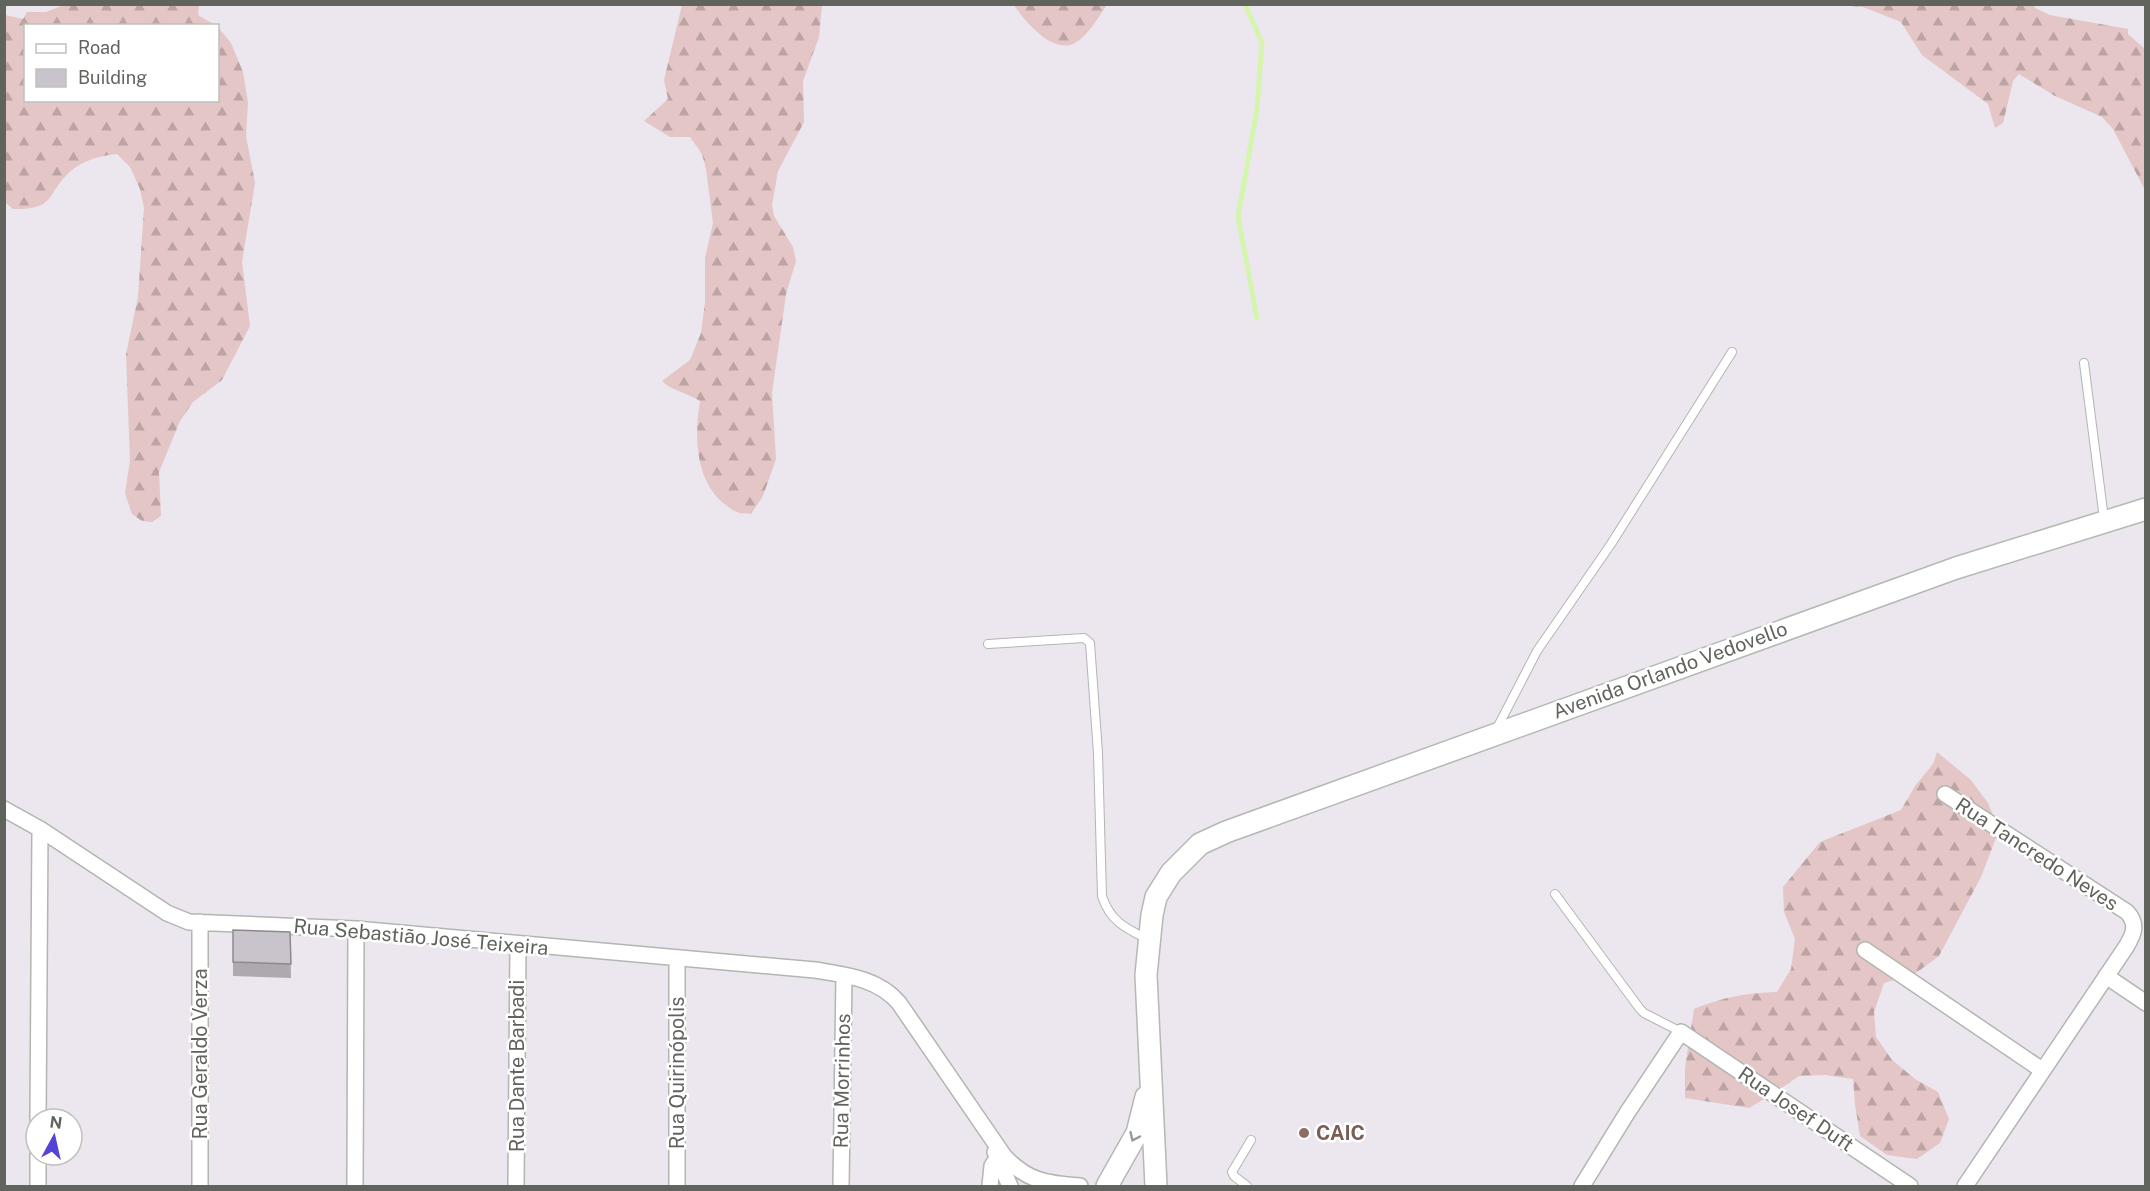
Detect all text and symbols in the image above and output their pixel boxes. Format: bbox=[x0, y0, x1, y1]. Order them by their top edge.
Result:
legend bbox=[24, 24, 219, 102]
text: Road bbox=[78, 37, 121, 58]
text: Building bbox=[78, 67, 147, 88]
street label: Avenida Orlando Vedovello bbox=[1549, 616, 1791, 724]
street label: Rua Tancredo Neves bbox=[1951, 792, 2123, 916]
street label: Rua Sebastião José Teixeira bbox=[292, 914, 550, 960]
street label: Rua Geraldo Verza bbox=[188, 968, 212, 1140]
street label: Rua Dante Barbadi bbox=[505, 980, 529, 1152]
street label: Rua Quirinópolis bbox=[665, 997, 689, 1149]
street label: Rua Morrinhos bbox=[829, 1013, 855, 1149]
street label: Rua Josef Duft bbox=[1734, 1061, 1858, 1157]
north arrow bbox=[24, 1107, 84, 1167]
text: N bbox=[48, 1112, 64, 1133]
place label: CAIC bbox=[1316, 1121, 1365, 1145]
marker: CAIC bbox=[1297, 1126, 1311, 1140]
one-way arrow bbox=[1129, 1130, 1141, 1141]

